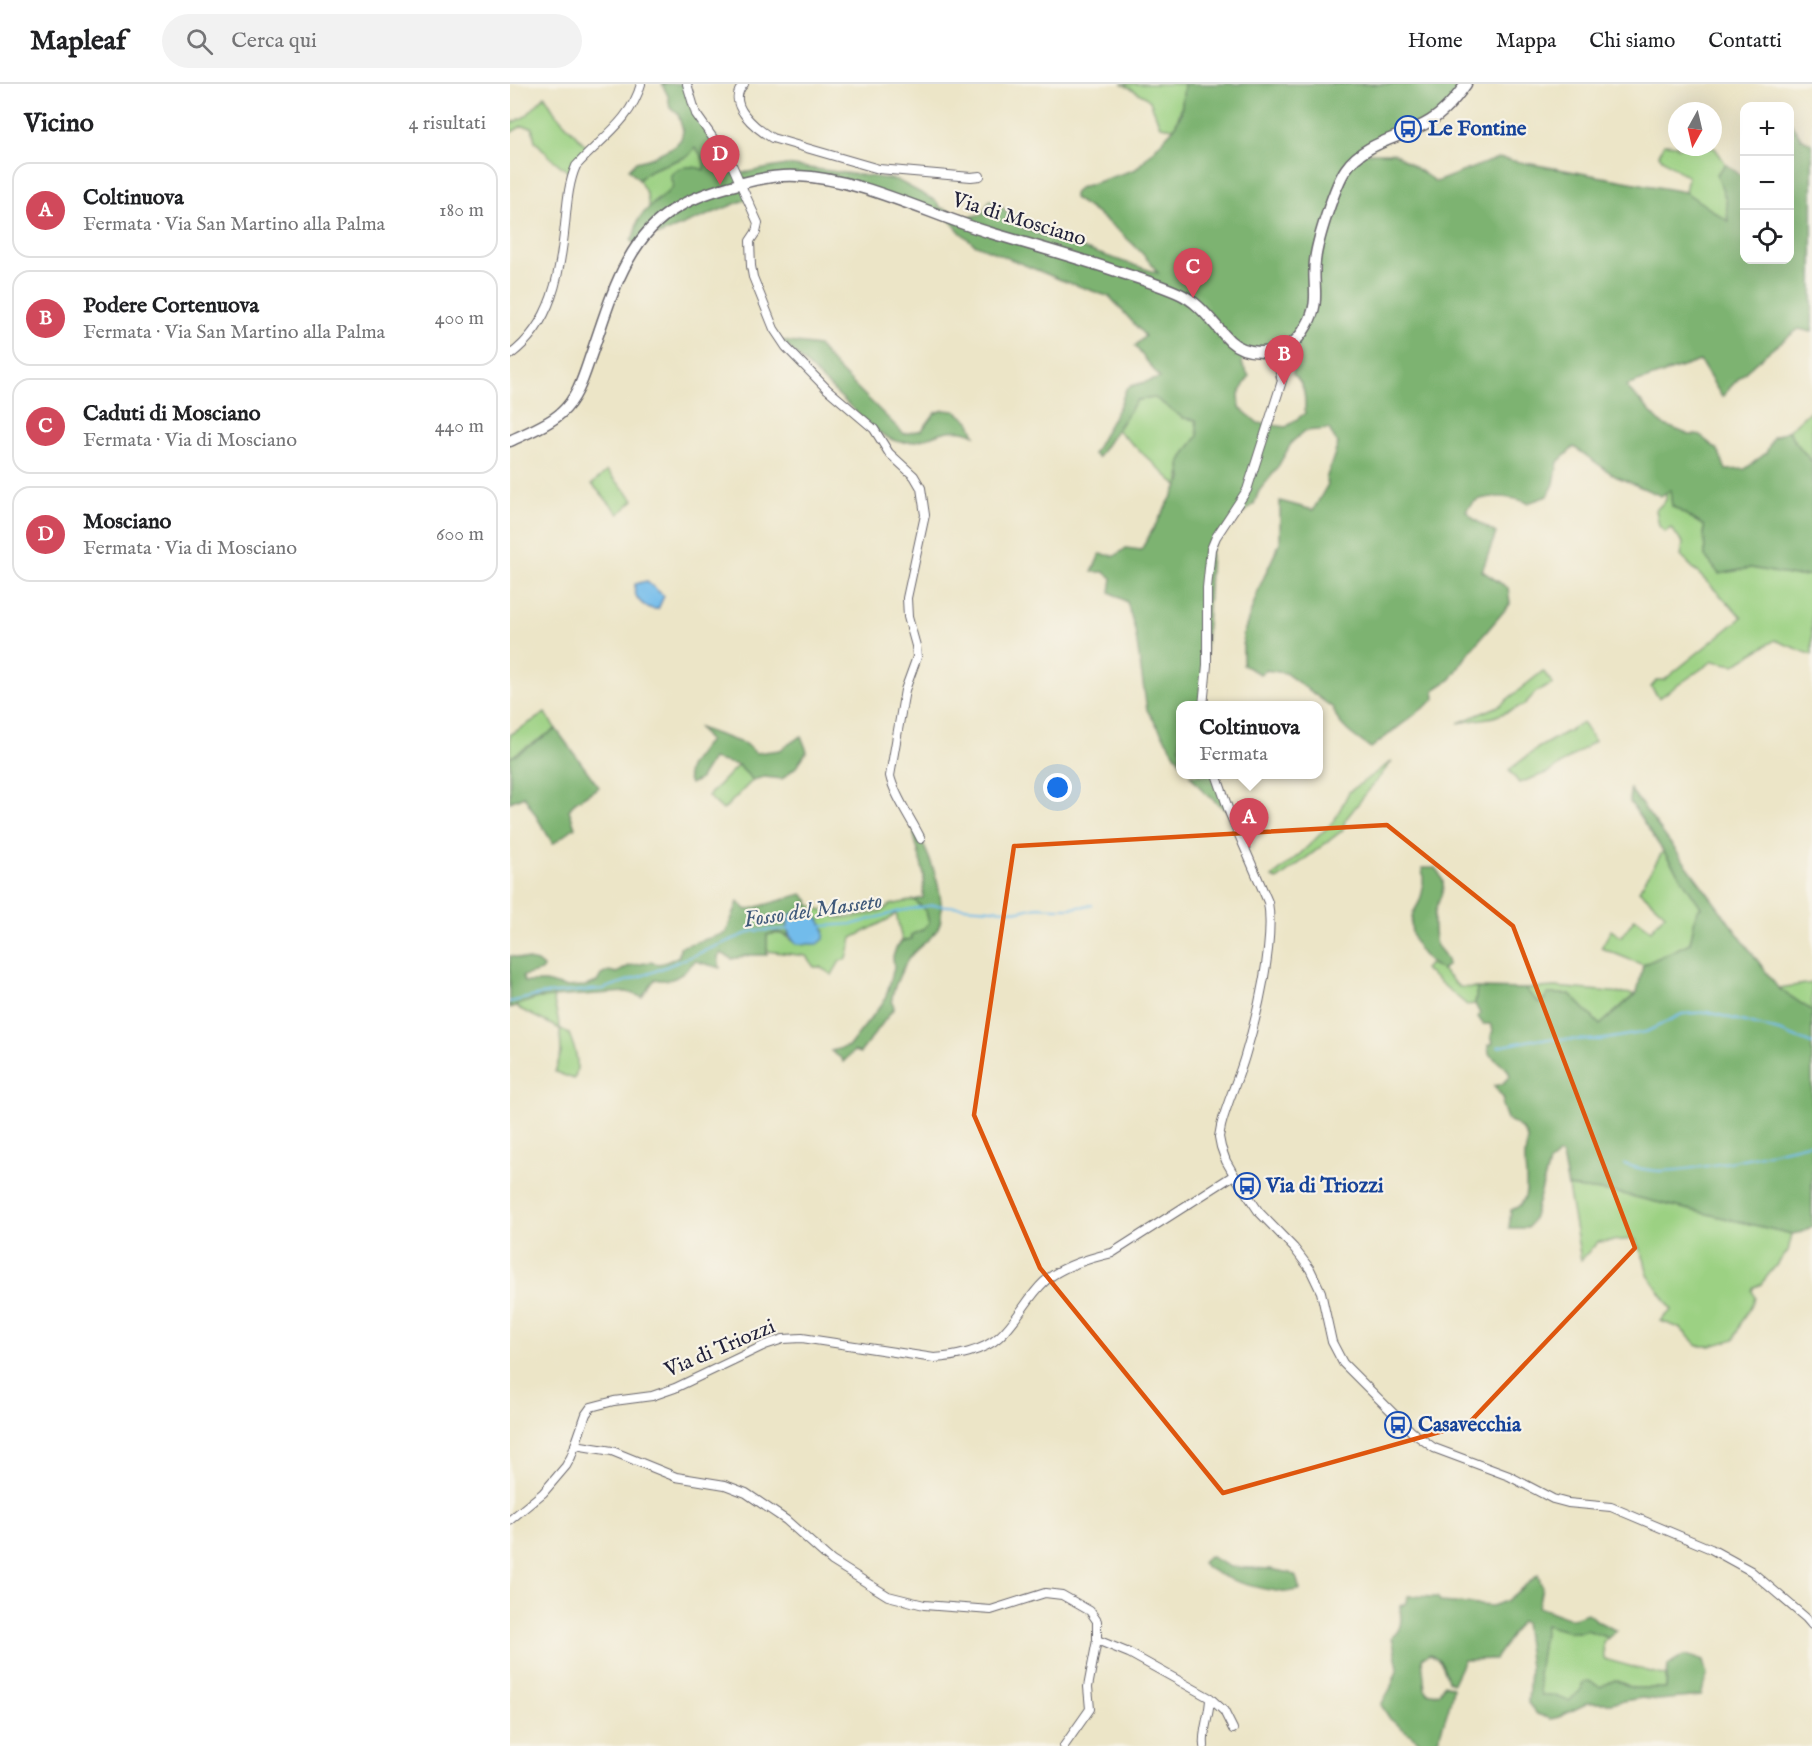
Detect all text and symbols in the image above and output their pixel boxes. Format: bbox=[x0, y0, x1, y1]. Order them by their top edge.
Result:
search box bbox=[162, 14, 582, 68]
text: Mapleaf bbox=[30, 24, 126, 59]
icon: search bbox=[183, 25, 216, 58]
text: Cerca qui bbox=[231, 27, 317, 55]
text: Home bbox=[1408, 28, 1463, 55]
text: Mappa bbox=[1496, 28, 1556, 55]
text: Chi siamo bbox=[1589, 28, 1675, 55]
text: Contatti bbox=[1708, 28, 1782, 55]
north arrow bbox=[1668, 102, 1722, 156]
map controls bbox=[1740, 102, 1794, 264]
button: + bbox=[1740, 102, 1794, 156]
text: Vicino bbox=[24, 107, 94, 140]
text: 4 risultati bbox=[409, 111, 486, 136]
bus stop icon: Le Fontine bbox=[1393, 114, 1423, 144]
place label: Le Fontine bbox=[1428, 116, 1527, 143]
pin: D bbox=[700, 135, 740, 185]
button: − bbox=[1740, 156, 1794, 210]
text: Coltinuova bbox=[83, 184, 184, 212]
street label: Via di Mosciano bbox=[948, 186, 1089, 253]
text: A bbox=[39, 198, 52, 223]
text: 180 m bbox=[439, 198, 484, 223]
button: locate bbox=[1740, 210, 1794, 264]
text: Fermata · Via San Martino alla Palma bbox=[83, 212, 385, 237]
pin: C bbox=[1174, 248, 1212, 298]
text: Podere Cortenuova bbox=[83, 292, 259, 320]
text: B bbox=[39, 306, 52, 331]
text: 400 m bbox=[435, 306, 484, 331]
text: Fermata · Via San Martino alla Palma bbox=[83, 320, 385, 345]
pin: B bbox=[1264, 336, 1304, 385]
text: Caduti di Mosciano bbox=[83, 400, 261, 428]
text: C bbox=[38, 414, 53, 439]
text: 440 m bbox=[435, 414, 484, 439]
text: Fermata · Via di Mosciano bbox=[83, 428, 297, 453]
text: Mosciano bbox=[83, 508, 171, 536]
text: D bbox=[37, 522, 54, 547]
text: 600 m bbox=[436, 522, 484, 547]
text: Fermata · Via di Mosciano bbox=[83, 536, 297, 561]
popup bbox=[1176, 701, 1323, 779]
text: Coltinuova bbox=[1199, 714, 1300, 742]
text: Fermata bbox=[1199, 742, 1268, 767]
your location bbox=[1043, 773, 1072, 802]
pin: A bbox=[1230, 798, 1268, 848]
water label: Fosso del Masseto bbox=[742, 887, 884, 935]
bus stop icon: Via di Triozzi bbox=[1232, 1171, 1262, 1201]
place label: Via di Triozzi bbox=[1265, 1173, 1384, 1200]
street label: Via di Triozzi bbox=[660, 1314, 779, 1385]
bus stop icon: Casavecchia bbox=[1383, 1410, 1413, 1440]
place label: Casavecchia bbox=[1418, 1412, 1522, 1439]

